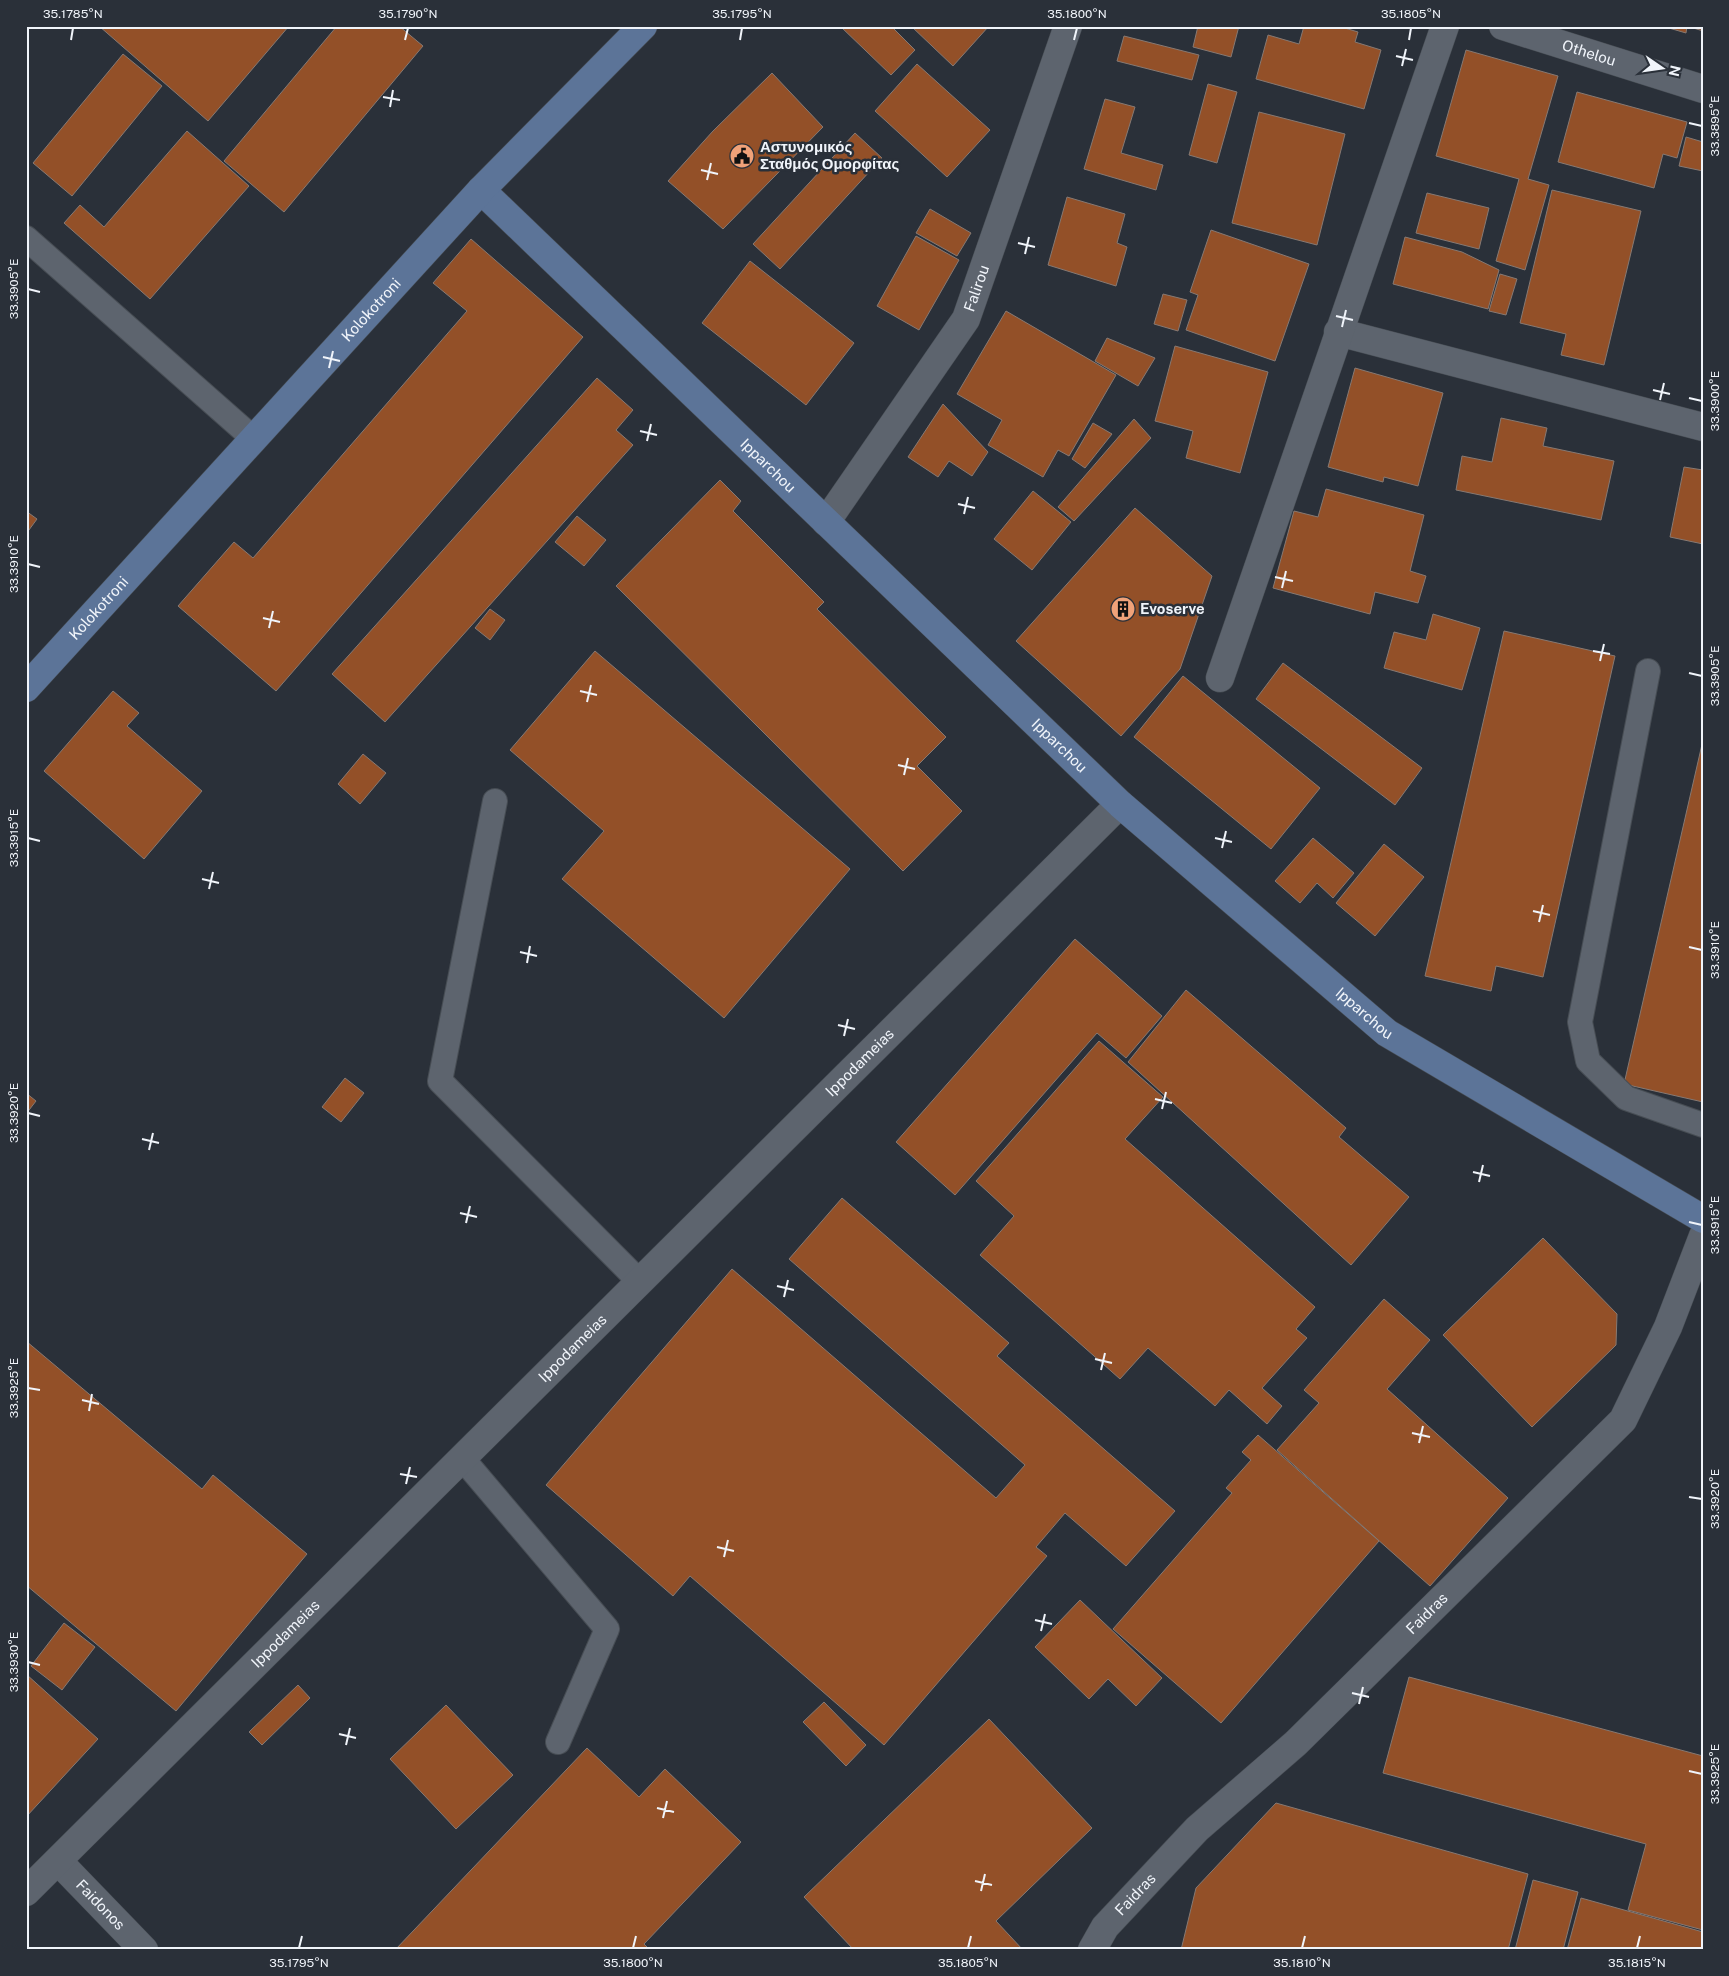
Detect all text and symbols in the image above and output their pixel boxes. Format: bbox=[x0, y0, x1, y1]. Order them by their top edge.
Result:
text: 35.1785°N bbox=[43, 7, 103, 21]
text: 35.1790°N bbox=[378, 7, 438, 21]
text: 35.1795°N bbox=[712, 7, 772, 21]
text: 35.1800°N bbox=[1047, 7, 1107, 21]
text: 35.1805°N bbox=[1381, 7, 1441, 21]
street label: Othelou bbox=[1560, 36, 1618, 69]
north arrow bbox=[1636, 42, 1686, 92]
text: N bbox=[1666, 64, 1684, 78]
text: 33.3895°E bbox=[1708, 95, 1722, 157]
place label: Αστυνομικός Σταθμός Ομορφίτας bbox=[760, 138, 900, 172]
public building icon: Αστυνομικός Σταθμός Ομορφίτας bbox=[729, 143, 755, 169]
text: 33.3905°E bbox=[7, 259, 21, 319]
street label: Falirou bbox=[960, 263, 992, 314]
street label: Kolokotroni bbox=[338, 275, 404, 345]
text: 33.3900°E bbox=[1708, 371, 1722, 431]
street label: Ipparchou bbox=[737, 435, 799, 496]
text: 33.3910°E bbox=[7, 535, 21, 593]
street label: Kolokotroni bbox=[65, 573, 132, 643]
building icon: Evoserve bbox=[1110, 596, 1136, 622]
place label: Evoserve bbox=[1140, 600, 1205, 617]
text: 33.3905°E bbox=[1708, 646, 1722, 706]
street label: Ipparchou bbox=[1029, 715, 1091, 776]
text: 33.3915°E bbox=[7, 809, 21, 867]
text: 33.3910°E bbox=[1708, 921, 1722, 979]
street label: Ipparchou bbox=[1333, 984, 1396, 1042]
street label: Ippodameias bbox=[822, 1025, 897, 1100]
text: 33.3920°E bbox=[7, 1083, 21, 1143]
text: 33.3915°E bbox=[1708, 1196, 1722, 1254]
street label: Ippodameias bbox=[535, 1311, 610, 1385]
text: 33.3925°E bbox=[7, 1358, 21, 1418]
text: 33.3920°E bbox=[1708, 1469, 1722, 1529]
street label: Faidras bbox=[1402, 1589, 1451, 1637]
street label: Ippodameias bbox=[248, 1596, 323, 1671]
text: 33.3930°E bbox=[7, 1632, 21, 1692]
text: 33.3925°E bbox=[1708, 1744, 1722, 1804]
street label: Faidras bbox=[1111, 1870, 1159, 1919]
street label: Faidonos bbox=[73, 1876, 129, 1933]
text: 35.1795°N bbox=[269, 1956, 329, 1970]
text: 35.1800°N bbox=[603, 1956, 663, 1970]
text: 35.1805°N bbox=[938, 1956, 998, 1970]
text: 35.1810°N bbox=[1273, 1956, 1331, 1970]
text: 35.1815°N bbox=[1608, 1956, 1666, 1970]

